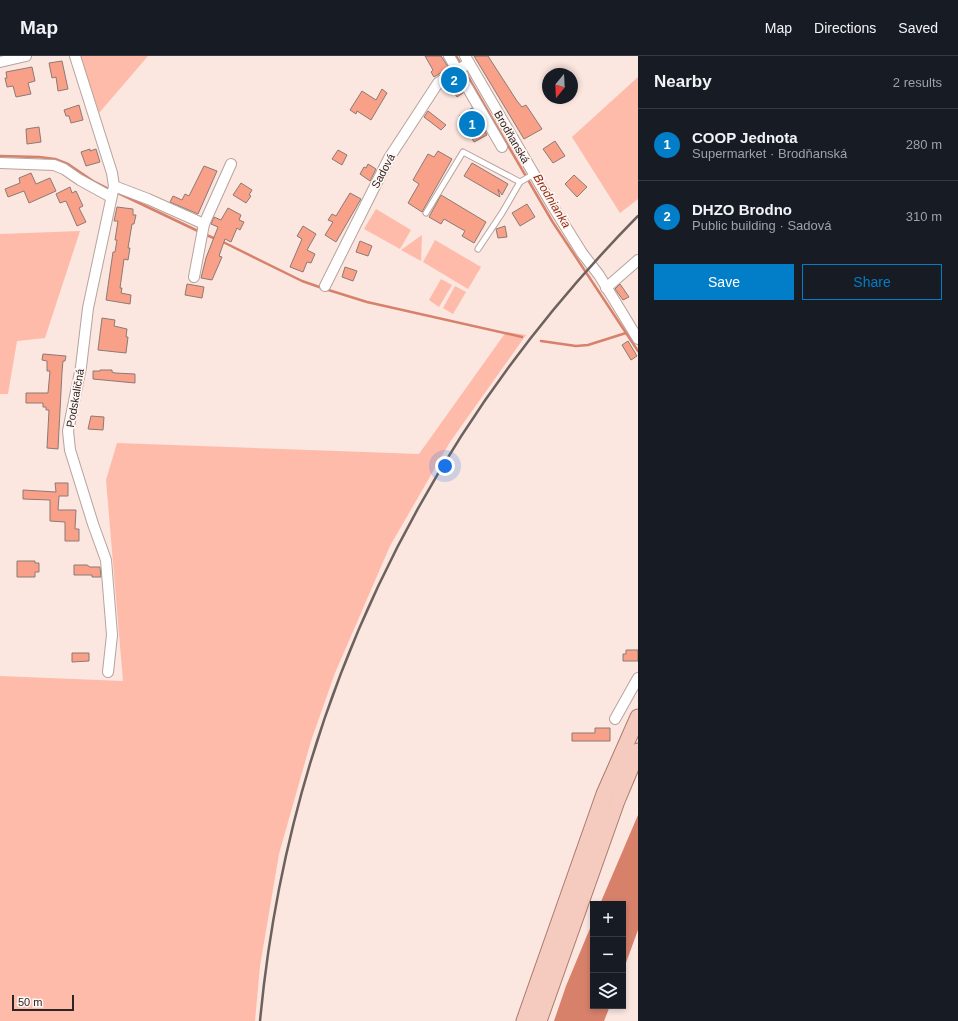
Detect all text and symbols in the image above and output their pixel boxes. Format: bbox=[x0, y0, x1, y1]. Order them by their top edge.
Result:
text: Map bbox=[20, 17, 58, 38]
text: Map bbox=[765, 20, 792, 36]
text: Directions bbox=[814, 20, 876, 36]
text: Saved bbox=[898, 20, 938, 36]
pin: 2 bbox=[441, 65, 467, 95]
north arrow bbox=[542, 68, 578, 104]
text: Nearby bbox=[654, 72, 712, 91]
text: 2 results bbox=[893, 75, 942, 90]
pin: 1 bbox=[459, 109, 485, 139]
street label: Brodňanská bbox=[492, 109, 532, 166]
text: COOP Jednota bbox=[692, 129, 798, 146]
text: 1 bbox=[663, 137, 671, 152]
text: 280 m bbox=[906, 137, 942, 152]
text: Supermarket · Brodňanská bbox=[692, 146, 847, 161]
street label: Sadová bbox=[369, 151, 397, 190]
water label: Brodnianka bbox=[530, 171, 574, 231]
text: DHZO Brodno bbox=[692, 201, 792, 218]
text: 2 bbox=[663, 209, 671, 224]
text: 310 m bbox=[906, 209, 942, 224]
text: Public building · Sadová bbox=[692, 218, 831, 233]
button: Save bbox=[654, 264, 794, 300]
button: Share bbox=[802, 264, 942, 300]
street label: Podskaličná bbox=[64, 367, 86, 428]
your location bbox=[435, 456, 455, 476]
map controls bbox=[590, 901, 626, 1009]
button: + bbox=[590, 901, 626, 937]
button: − bbox=[590, 937, 626, 973]
button: layers bbox=[590, 973, 626, 1009]
scale bar bbox=[12, 993, 74, 1012]
text: 50 m bbox=[18, 996, 42, 1008]

